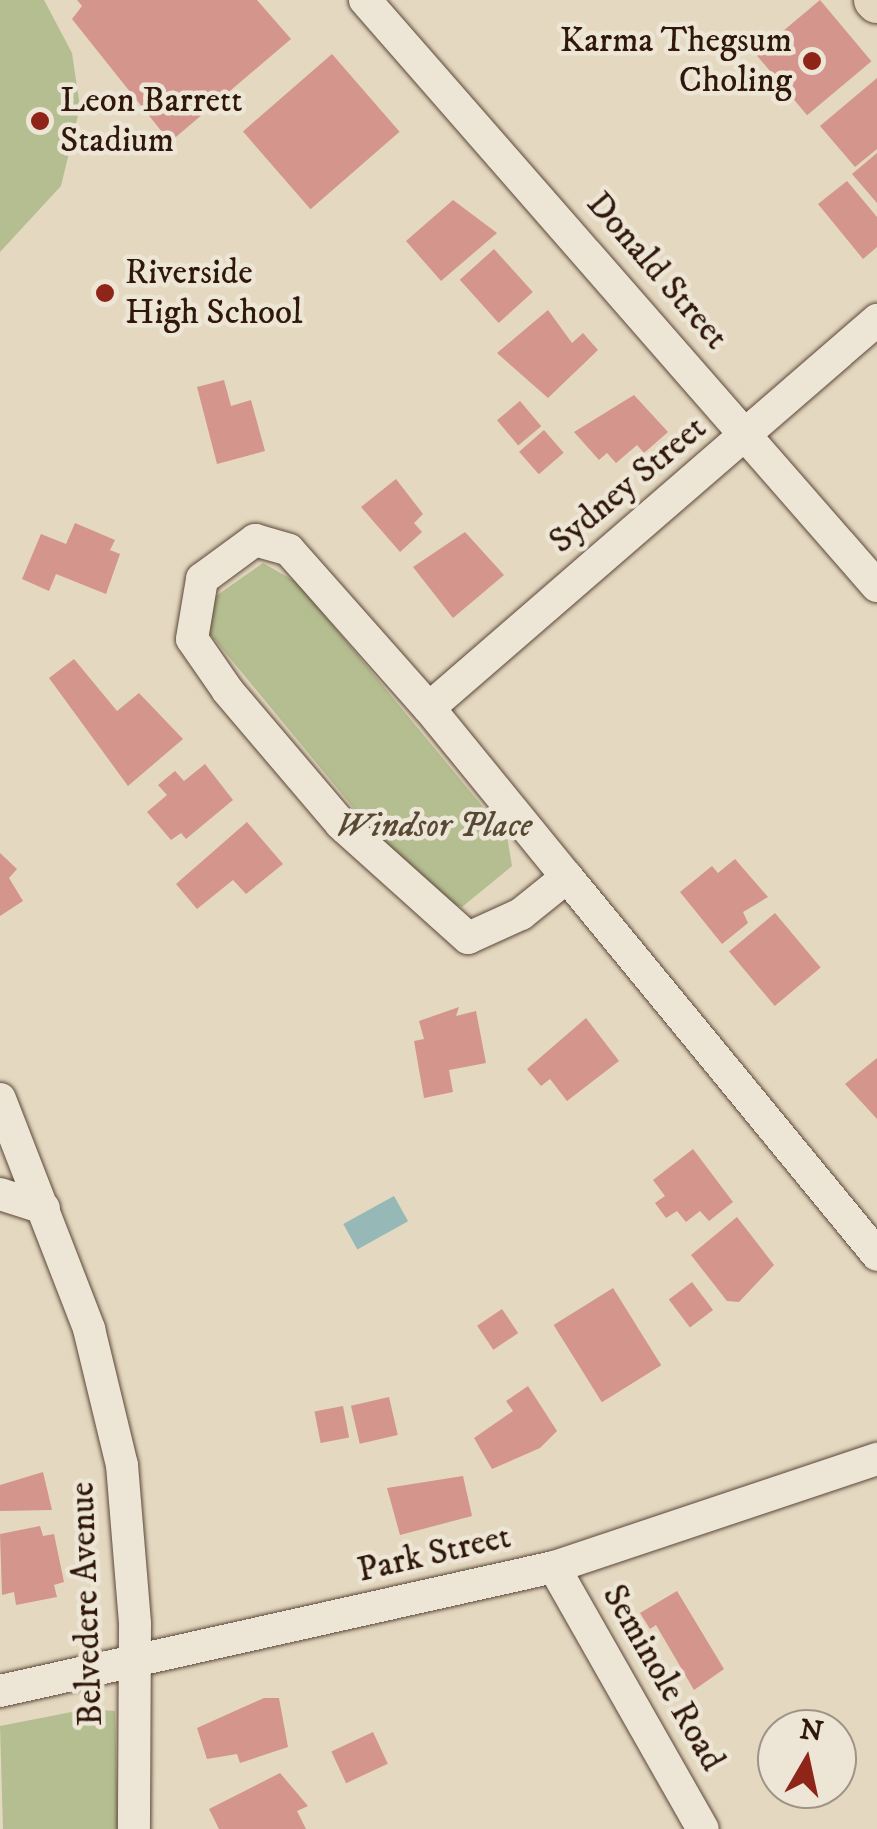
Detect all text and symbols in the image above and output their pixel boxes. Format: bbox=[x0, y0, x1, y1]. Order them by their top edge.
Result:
place label: Karma Thegsum Choling bbox=[560, 20, 792, 102]
marker: Karma Thegsum Choling bbox=[801, 50, 823, 72]
place label: Leon Barrett Stadium bbox=[60, 80, 243, 162]
marker: Leon Barrett Stadium bbox=[29, 110, 51, 132]
street label: Donald Street bbox=[577, 184, 737, 358]
place label: Riverside High School bbox=[125, 252, 302, 334]
marker: Riverside High School bbox=[94, 282, 116, 304]
street label: Sydney Street bbox=[541, 407, 715, 563]
park label: Windsor Place bbox=[336, 805, 532, 847]
street label: Belvedere Avenue bbox=[62, 1481, 112, 1727]
street label: Park Street bbox=[353, 1516, 515, 1592]
street label: Seminole Road bbox=[593, 1577, 733, 1779]
north arrow bbox=[757, 1709, 857, 1809]
text: N bbox=[797, 1712, 826, 1750]

